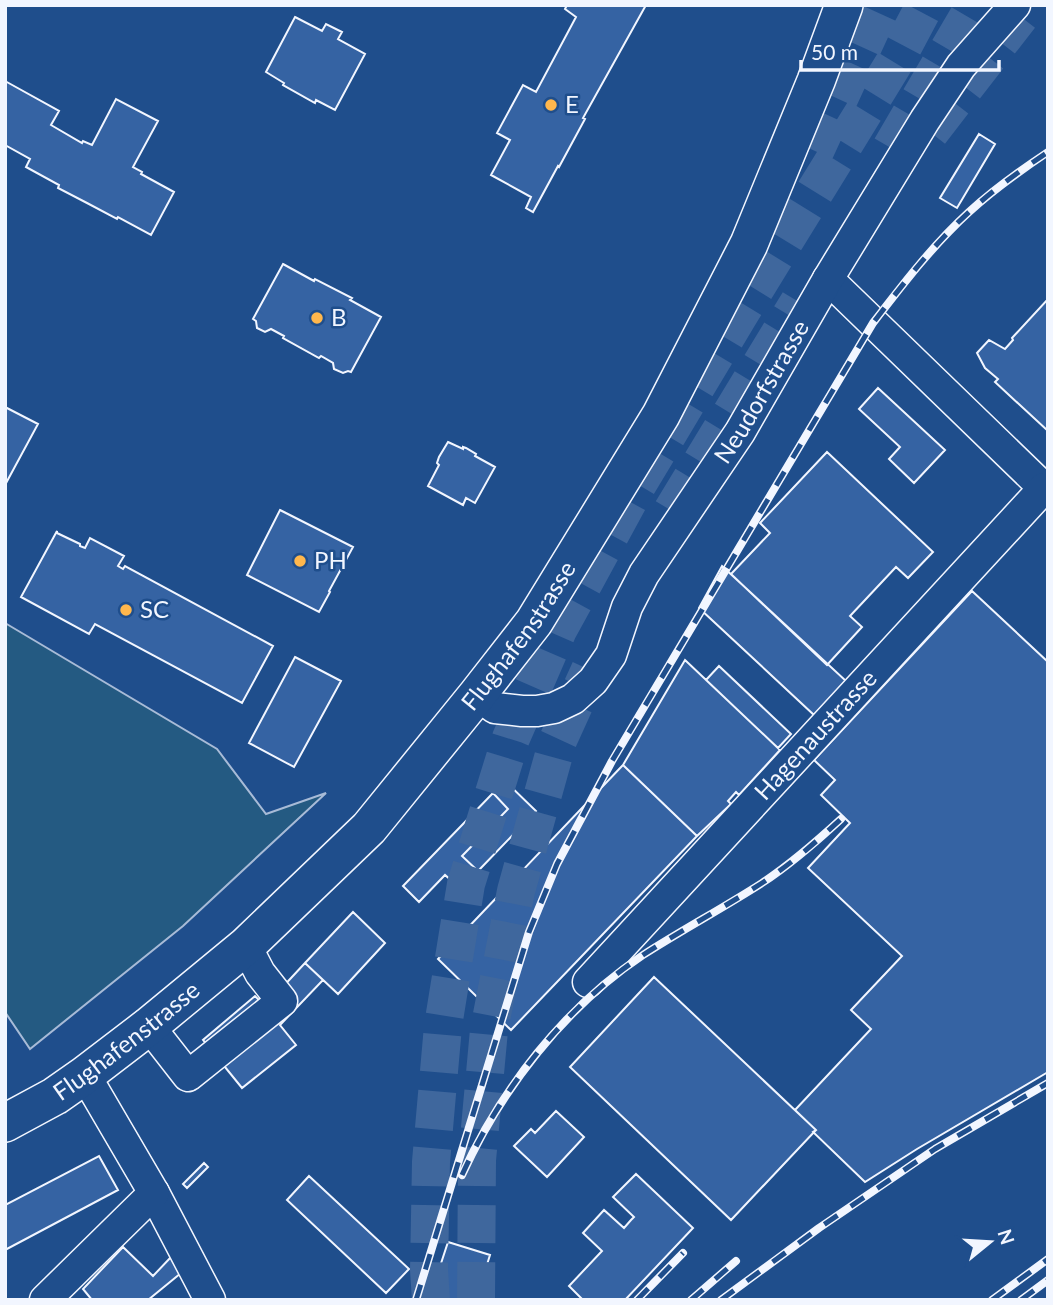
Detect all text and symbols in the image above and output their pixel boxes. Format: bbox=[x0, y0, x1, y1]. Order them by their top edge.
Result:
scale bar bbox=[801, 28, 999, 72]
text: 50 m bbox=[811, 39, 858, 64]
place label: E bbox=[565, 89, 579, 118]
marker: E bbox=[543, 97, 559, 113]
place label: B bbox=[331, 302, 347, 331]
marker: B bbox=[309, 310, 325, 326]
street label: Neudorfstrasse bbox=[707, 315, 814, 468]
place label: PH bbox=[314, 545, 347, 574]
marker: PH bbox=[292, 553, 308, 569]
street label: Flughafenstrasse bbox=[454, 555, 581, 716]
place label: SC bbox=[140, 594, 169, 623]
marker: SC bbox=[118, 602, 134, 618]
street label: Hagenaustrasse bbox=[748, 663, 882, 805]
street label: Flughafenstrasse bbox=[47, 974, 205, 1106]
north arrow bbox=[955, 1207, 1025, 1277]
text: N bbox=[993, 1226, 1020, 1247]

